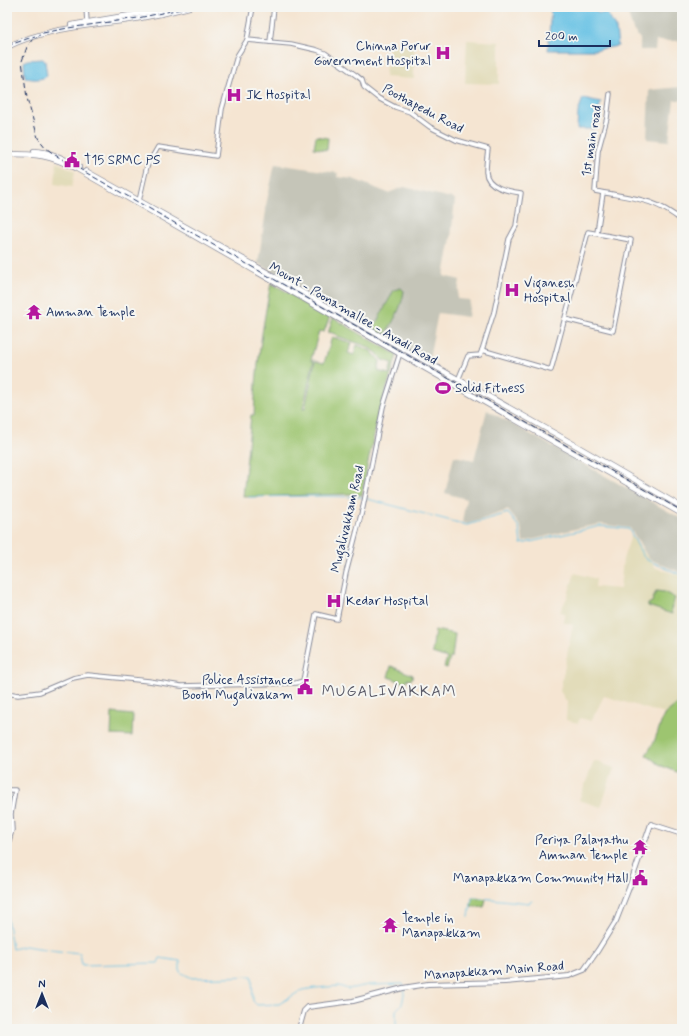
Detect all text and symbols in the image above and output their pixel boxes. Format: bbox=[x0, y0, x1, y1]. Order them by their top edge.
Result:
scale bar bbox=[539, 22, 610, 48]
text: 200 m bbox=[545, 29, 578, 45]
place label: Chinna Porur Government Hospital bbox=[314, 38, 432, 70]
hospital icon: Chinna Porur Government Hospital bbox=[434, 44, 452, 62]
street label: Poothapedu Road bbox=[380, 80, 467, 138]
hospital icon: JK Hospital bbox=[225, 86, 243, 104]
place label: JK Hospital bbox=[246, 87, 311, 104]
street label: 1st main road bbox=[578, 104, 606, 178]
public building icon: T15 SRMC PS bbox=[63, 151, 81, 169]
place label: T15 SRMC PS bbox=[84, 152, 161, 169]
street label: Mount - Poonamallee - Avadi Road bbox=[266, 259, 440, 369]
place label: Viganesh Hospital bbox=[524, 275, 575, 307]
hospital icon: Viganesh Hospital bbox=[503, 281, 521, 299]
temple icon: Amman Temple bbox=[25, 303, 43, 321]
place label: Amman Temple bbox=[46, 304, 135, 321]
sports icon: Solid Fitness bbox=[434, 379, 452, 397]
place label: Solid Fitness bbox=[455, 380, 525, 397]
street label: Mugalivakkam Road bbox=[327, 464, 371, 575]
hospital icon: Kedar Hospital bbox=[325, 592, 343, 610]
place label: Kedar Hospital bbox=[346, 593, 428, 610]
place label: Police Assistance Booth Mugalivakam bbox=[182, 672, 293, 706]
public building icon: Police Assistance Booth Mugalivakam bbox=[296, 678, 314, 696]
district label: MUGALIVAKKAM bbox=[322, 682, 456, 702]
place label: Periya Palayathu Amman Temple bbox=[535, 832, 628, 864]
temple icon: Periya Palayathu Amman Temple bbox=[631, 838, 649, 856]
public building icon: Manapakkam Community Hall bbox=[631, 869, 649, 887]
place label: Manapakkam Community Hall bbox=[453, 870, 628, 887]
place label: Temple in Manapakkam bbox=[402, 910, 480, 942]
temple icon: Temple in Manapakkam bbox=[381, 916, 399, 934]
street label: Manapakkam Main Road bbox=[423, 958, 565, 984]
north arrow bbox=[22, 974, 62, 1014]
text: N bbox=[38, 978, 46, 992]

